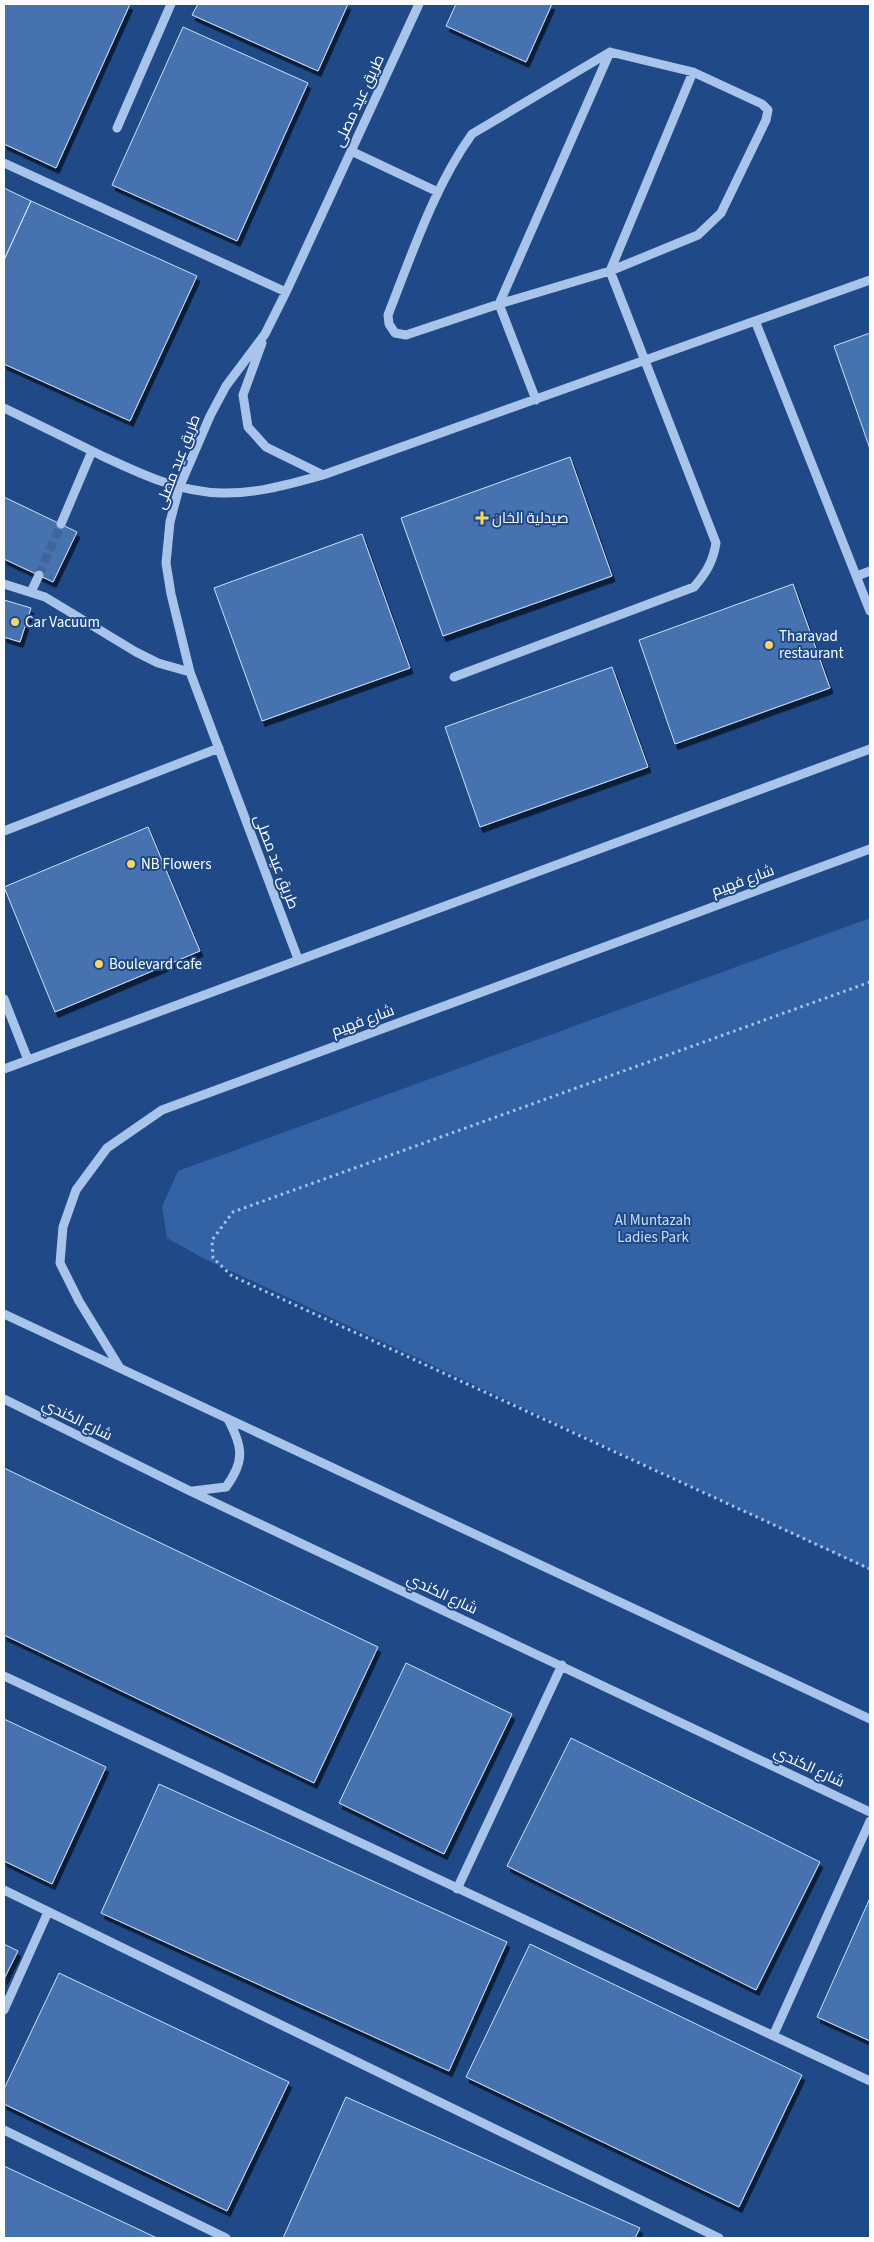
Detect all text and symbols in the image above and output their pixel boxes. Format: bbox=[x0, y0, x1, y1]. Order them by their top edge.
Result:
street label: طريق عيد مصلى bbox=[328, 51, 390, 151]
street label: طريق عيد مصلى bbox=[150, 412, 206, 512]
place label: صيدلية الخان bbox=[492, 508, 569, 529]
marker: صيدلية الخان bbox=[476, 512, 488, 524]
place label: Car Vacuum bbox=[25, 612, 100, 633]
marker: Car Vacuum bbox=[9, 616, 21, 628]
place label: Tharavad restaurant bbox=[779, 626, 844, 664]
marker: Tharavad restaurant bbox=[763, 639, 775, 651]
street label: طريق عيد مصلى bbox=[248, 812, 304, 912]
place label: NB Flowers bbox=[141, 854, 211, 875]
marker: NB Flowers bbox=[125, 858, 137, 870]
street label: شارع فهيم bbox=[709, 860, 777, 902]
place label: Boulevard cafe bbox=[109, 954, 202, 975]
marker: Boulevard cafe bbox=[93, 958, 105, 970]
street label: شارع فهيم bbox=[329, 1000, 397, 1042]
park label: Al Muntazah Ladies Park bbox=[615, 1210, 691, 1248]
street label: شارع الكندي bbox=[38, 1394, 116, 1447]
street label: شارع الكندي bbox=[403, 1568, 481, 1620]
street label: شارع الكندي bbox=[770, 1741, 848, 1793]

